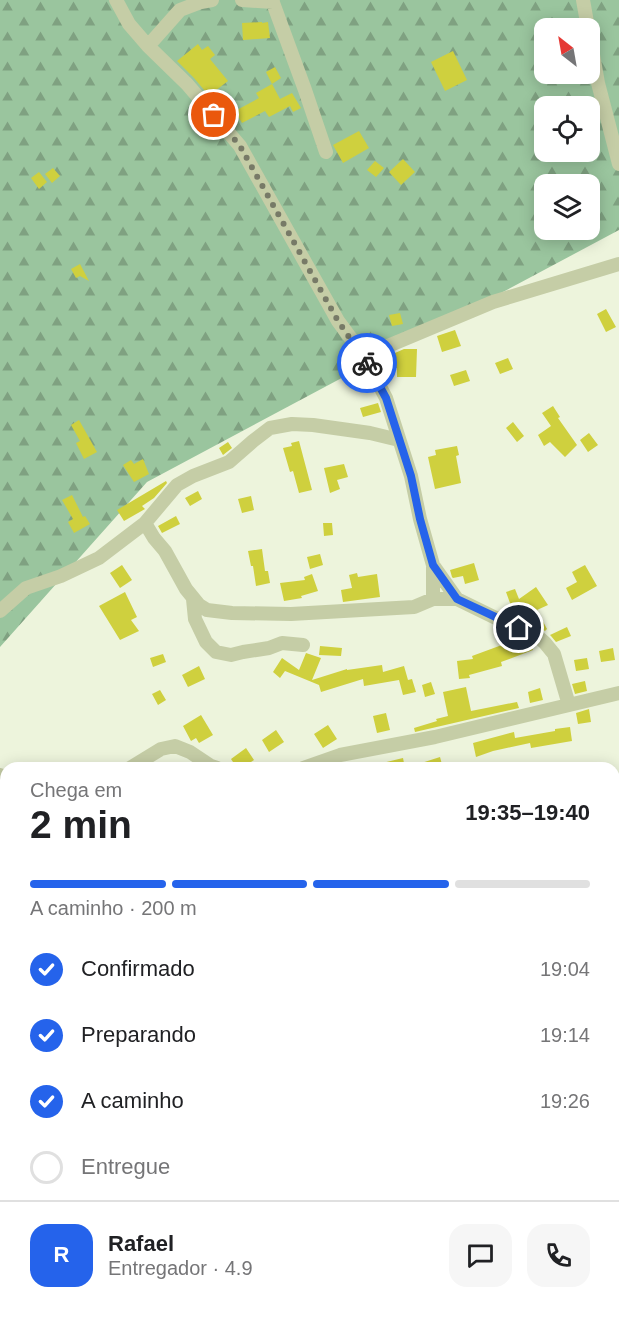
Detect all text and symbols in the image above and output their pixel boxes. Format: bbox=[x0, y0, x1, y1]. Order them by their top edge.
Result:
north arrow bbox=[534, 18, 600, 84]
map controls bbox=[534, 18, 600, 240]
pin bbox=[188, 89, 239, 140]
button: locate bbox=[534, 96, 600, 162]
icon: bag bbox=[197, 98, 230, 131]
button: layers bbox=[534, 174, 600, 240]
courier bbox=[337, 333, 397, 393]
icon: bike bbox=[351, 347, 384, 380]
pin bbox=[493, 602, 544, 653]
icon: home bbox=[502, 611, 535, 644]
text: Chega em bbox=[30, 779, 122, 801]
text: 19:35–19:40 bbox=[465, 800, 590, 825]
text: 2 min bbox=[30, 803, 132, 846]
text: A caminho · 200 m bbox=[30, 897, 197, 919]
icon: check bbox=[30, 953, 63, 986]
text: Confirmado bbox=[81, 956, 195, 981]
text: 19:04 bbox=[540, 958, 590, 980]
icon: check bbox=[30, 1019, 63, 1052]
text: Preparando bbox=[81, 1022, 196, 1047]
text: 19:14 bbox=[540, 1024, 590, 1046]
icon: check bbox=[30, 1085, 63, 1118]
text: A caminho bbox=[81, 1088, 184, 1113]
text: 19:26 bbox=[540, 1090, 590, 1112]
text: Entregue bbox=[81, 1154, 170, 1179]
button: chat bbox=[449, 1224, 512, 1287]
button: phone bbox=[527, 1224, 590, 1287]
text: Rafael bbox=[108, 1231, 174, 1256]
text: R bbox=[54, 1242, 69, 1267]
text: Entregador · 4.9 bbox=[108, 1257, 253, 1279]

